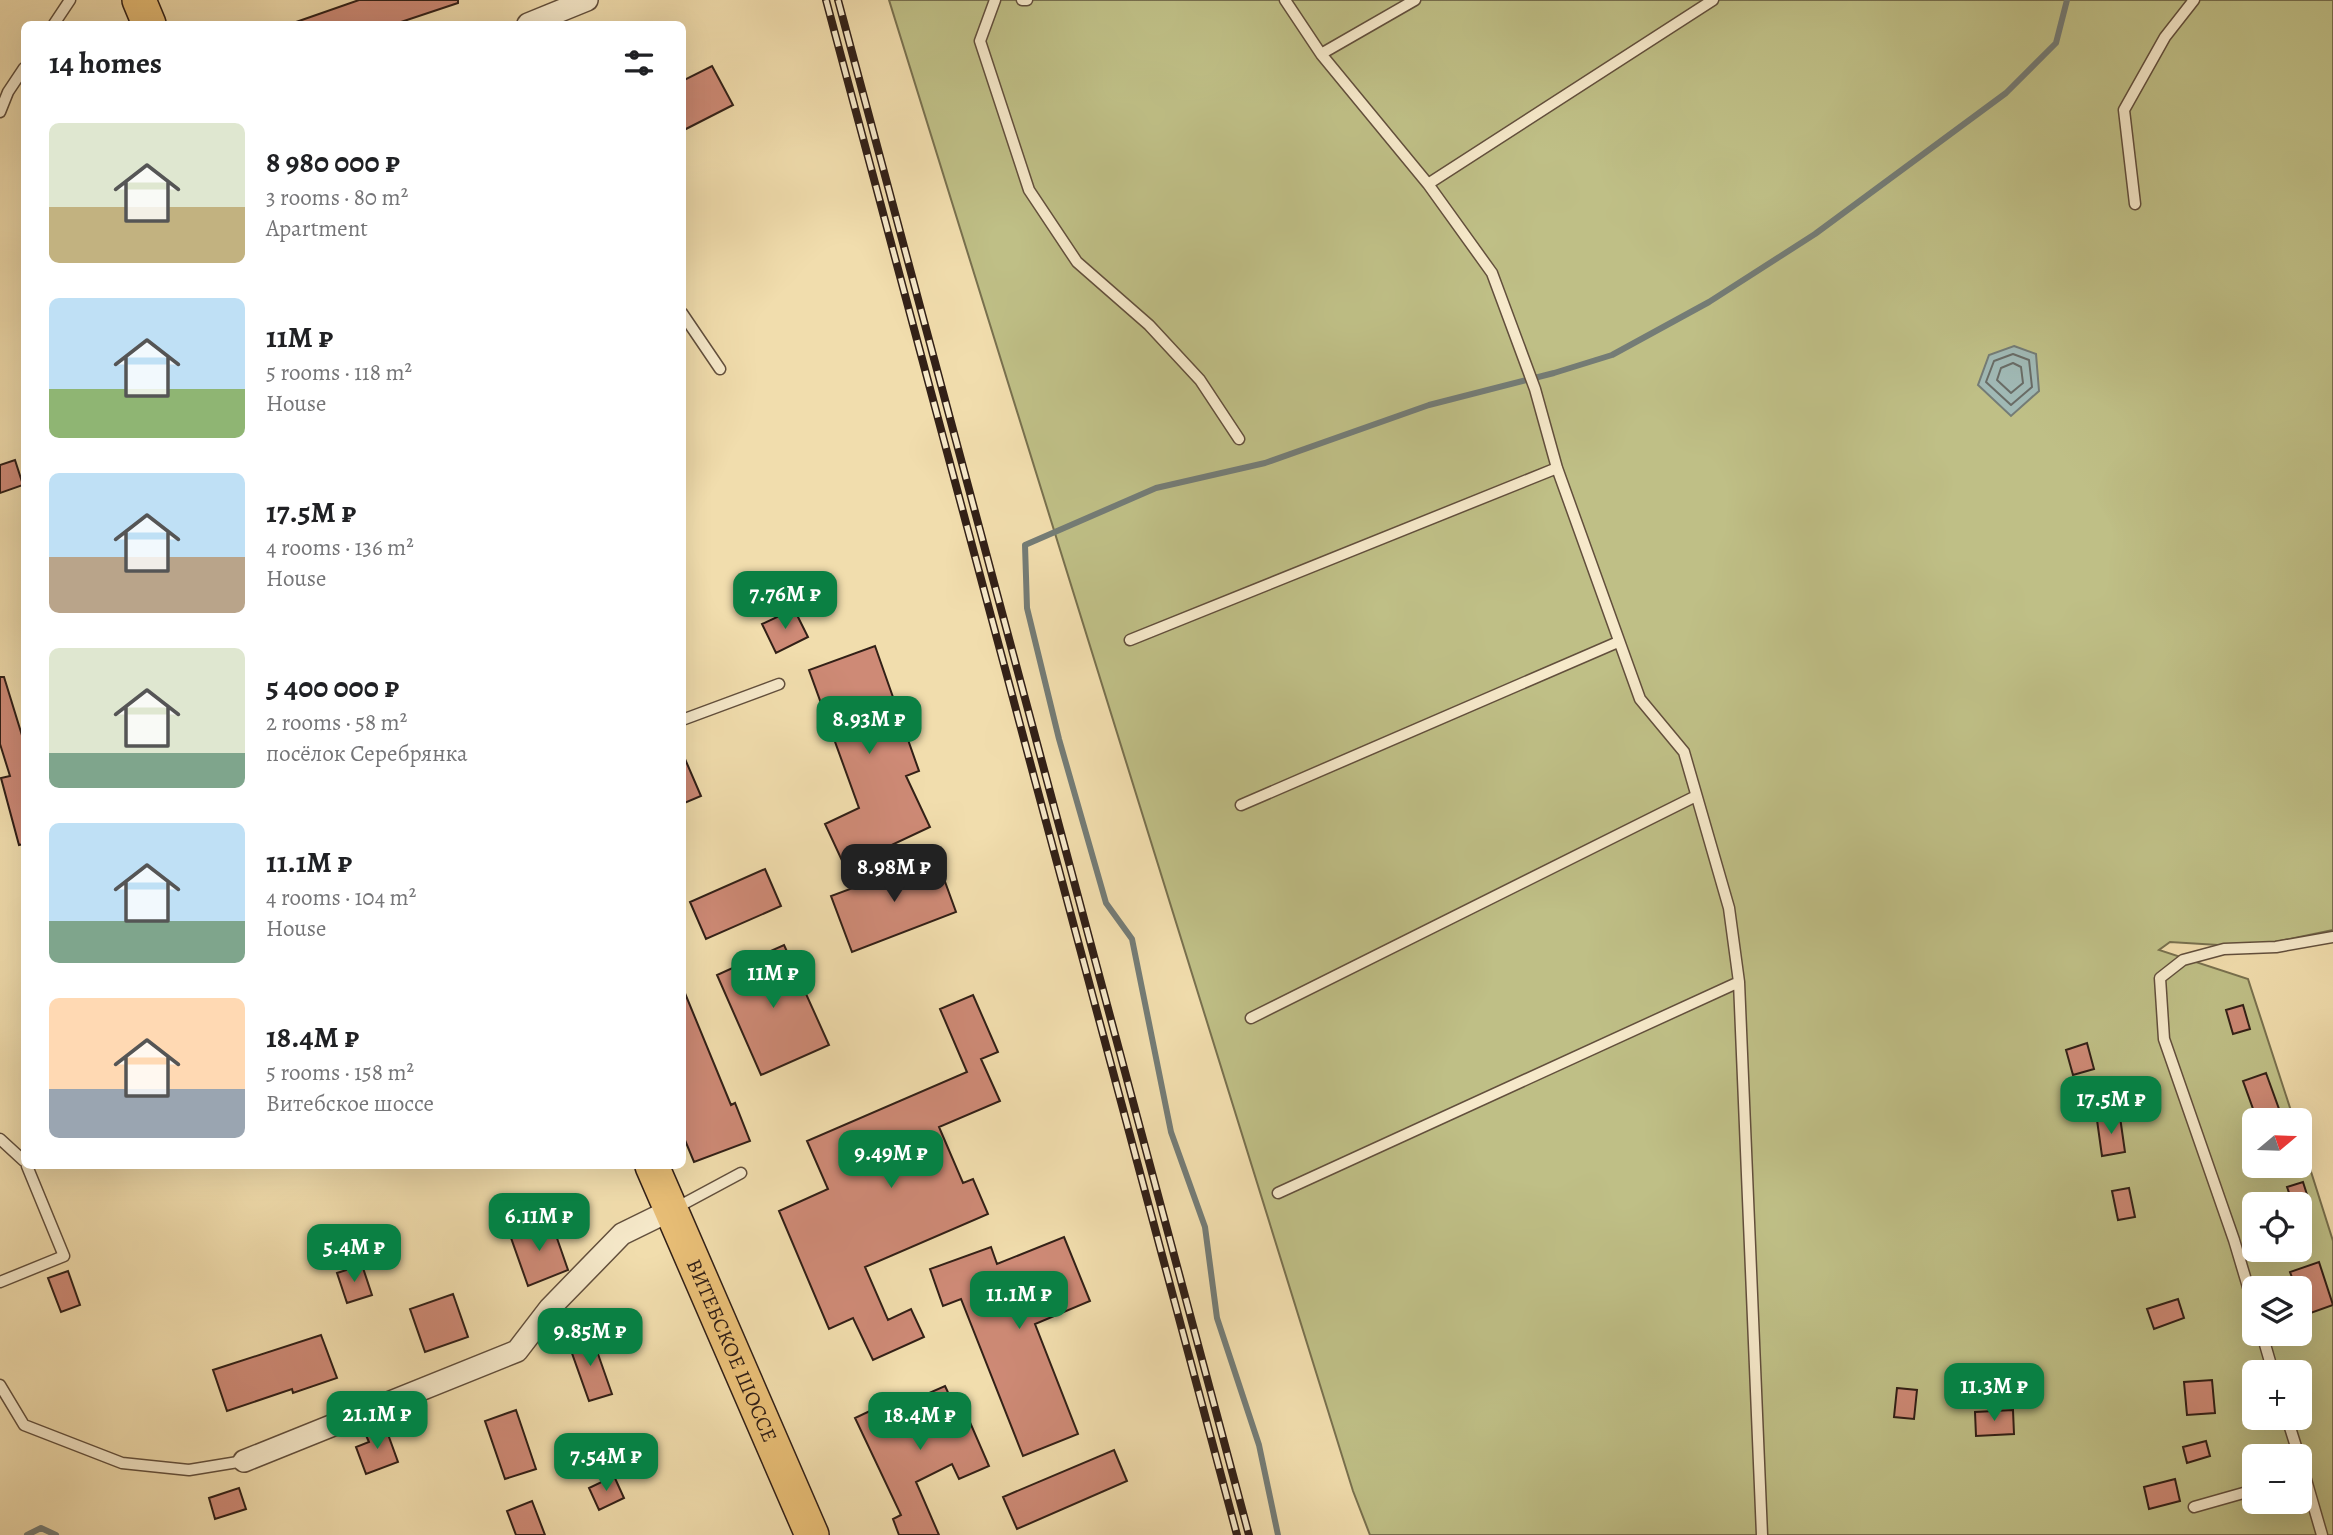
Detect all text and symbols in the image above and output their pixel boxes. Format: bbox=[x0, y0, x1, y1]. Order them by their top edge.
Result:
text: 14 homes bbox=[49, 43, 162, 83]
icon: filters bbox=[620, 44, 658, 82]
text: 8 980 000 ₽ bbox=[266, 142, 400, 182]
icon: home bbox=[105, 151, 189, 235]
text: 3 rooms · 80 m² bbox=[266, 182, 408, 213]
text: Apartment bbox=[266, 213, 368, 244]
text: 11M ₽ bbox=[266, 317, 333, 357]
icon: home bbox=[105, 326, 189, 410]
text: 5 rooms · 118 m² bbox=[266, 357, 412, 388]
text: House bbox=[266, 388, 326, 419]
text: 17.5M ₽ bbox=[266, 492, 356, 532]
icon: home bbox=[105, 501, 189, 585]
text: 4 rooms · 136 m² bbox=[266, 532, 414, 563]
text: House bbox=[266, 563, 326, 594]
pin: 7.76M ₽ bbox=[720, 572, 850, 631]
text: 7.76M ₽ bbox=[749, 578, 821, 609]
text: 5 400 000 ₽ bbox=[266, 667, 399, 707]
icon: home bbox=[105, 676, 189, 760]
pin: 8.93M ₽ bbox=[804, 696, 934, 756]
text: 8.93M ₽ bbox=[833, 703, 905, 734]
text: 2 rooms · 58 m² bbox=[266, 707, 407, 738]
text: посёлок Серебрянка bbox=[266, 738, 468, 769]
text: 11.1M ₽ bbox=[266, 842, 352, 882]
pin: 8.98M ₽ bbox=[829, 844, 959, 904]
icon: home bbox=[105, 851, 189, 935]
text: 8.98M ₽ bbox=[857, 851, 931, 882]
text: 4 rooms · 104 m² bbox=[266, 882, 416, 913]
text: House bbox=[266, 913, 326, 944]
pin: 11M ₽ bbox=[724, 950, 822, 1010]
text: 11M ₽ bbox=[747, 957, 799, 988]
text: 18.4M ₽ bbox=[266, 1017, 359, 1057]
icon: home bbox=[105, 1026, 189, 1110]
text: 5 rooms · 158 m² bbox=[266, 1057, 414, 1088]
pin: 17.5M ₽ bbox=[2046, 1076, 2176, 1136]
text: 17.5M ₽ bbox=[2076, 1083, 2146, 1114]
text: Витебское шоссе bbox=[266, 1088, 434, 1119]
north arrow bbox=[2242, 1108, 2312, 1178]
map controls bbox=[2242, 1108, 2312, 1514]
pin: 9.49M ₽ bbox=[826, 1130, 956, 1190]
text: 9.49M ₽ bbox=[854, 1137, 928, 1168]
button: locate bbox=[2242, 1192, 2312, 1262]
pin: 6.11M ₽ bbox=[474, 1194, 604, 1253]
text: 6.11M ₽ bbox=[505, 1200, 573, 1231]
pin: 5.4M ₽ bbox=[297, 1224, 411, 1284]
text: 5.4M ₽ bbox=[323, 1231, 385, 1262]
street label: ВИТЕБСКОЕ ШОССЕ bbox=[680, 1254, 784, 1446]
pin: 11.1M ₽ bbox=[954, 1272, 1084, 1331]
button: layers bbox=[2242, 1276, 2312, 1346]
text: 11.1M ₽ bbox=[986, 1278, 1052, 1309]
pin: 9.85M ₽ bbox=[525, 1308, 655, 1368]
text: 9.85M ₽ bbox=[554, 1315, 626, 1346]
button: + bbox=[2242, 1360, 2312, 1430]
pin: 11.3M ₽ bbox=[1929, 1364, 2059, 1423]
text: 11.3M ₽ bbox=[1960, 1370, 2028, 1401]
pin: 21.1M ₽ bbox=[312, 1392, 442, 1451]
pin: 18.4M ₽ bbox=[855, 1392, 985, 1452]
text: 21.1M ₽ bbox=[343, 1398, 411, 1429]
text: 18.4M ₽ bbox=[884, 1399, 956, 1430]
pin: 7.54M ₽ bbox=[541, 1434, 671, 1493]
text: 7.54M ₽ bbox=[570, 1440, 642, 1471]
button: − bbox=[2242, 1444, 2312, 1514]

